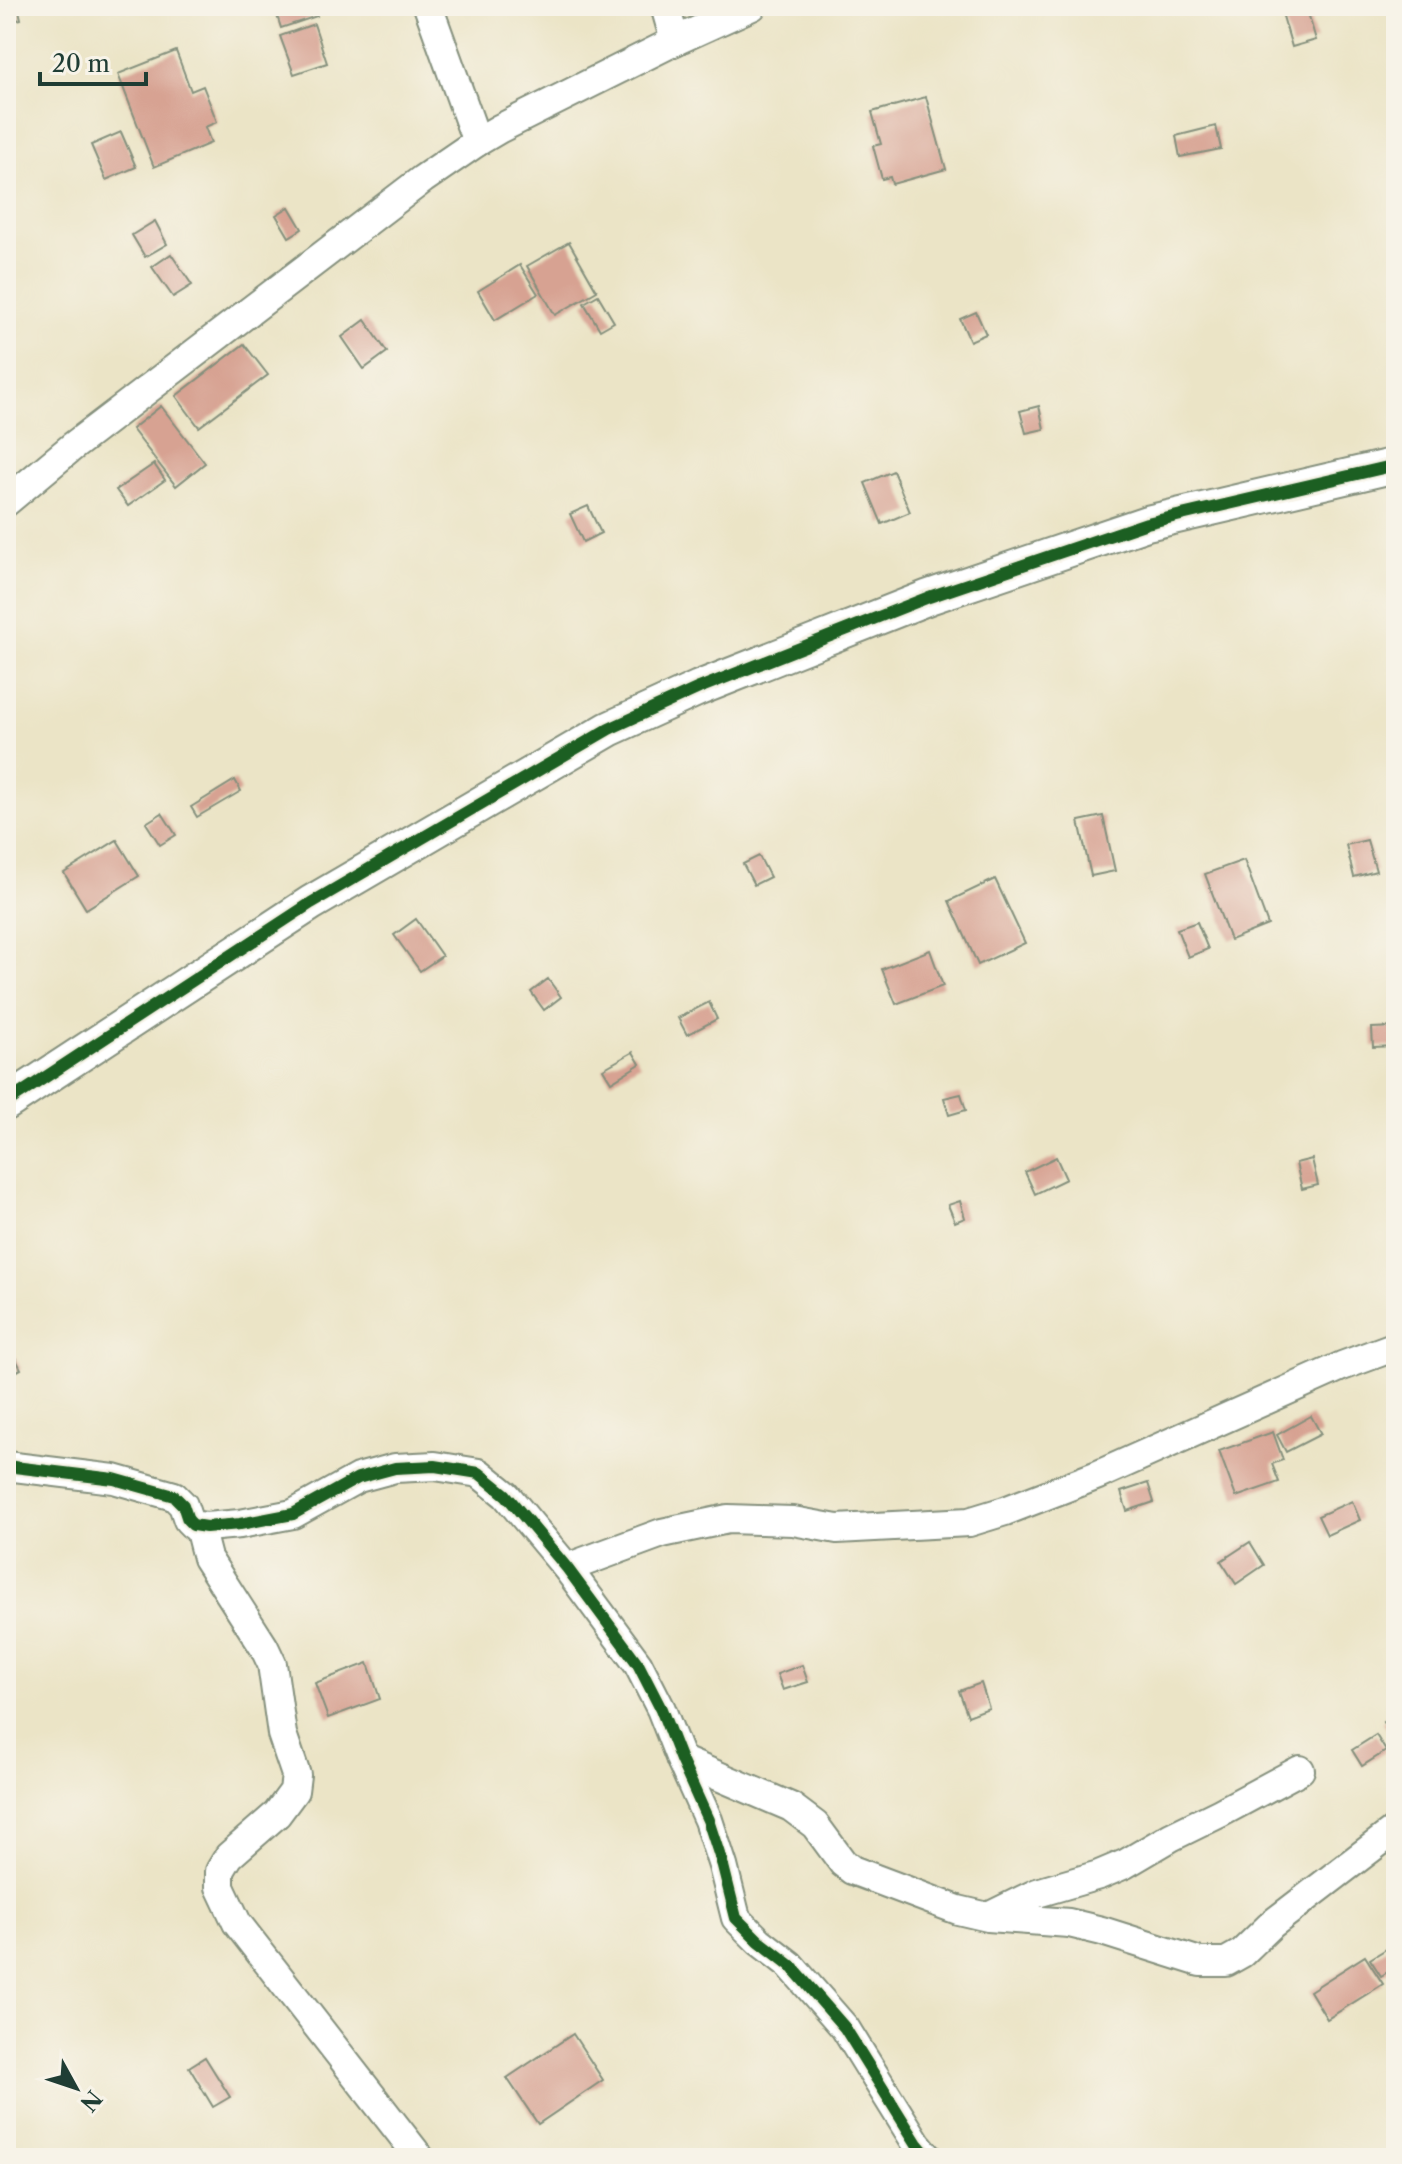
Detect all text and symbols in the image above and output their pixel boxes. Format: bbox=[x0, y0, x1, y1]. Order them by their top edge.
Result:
scale bar bbox=[40, 36, 146, 86]
text: 20 m bbox=[52, 49, 110, 78]
north arrow bbox=[36, 2048, 116, 2128]
text: N bbox=[74, 2085, 107, 2117]

